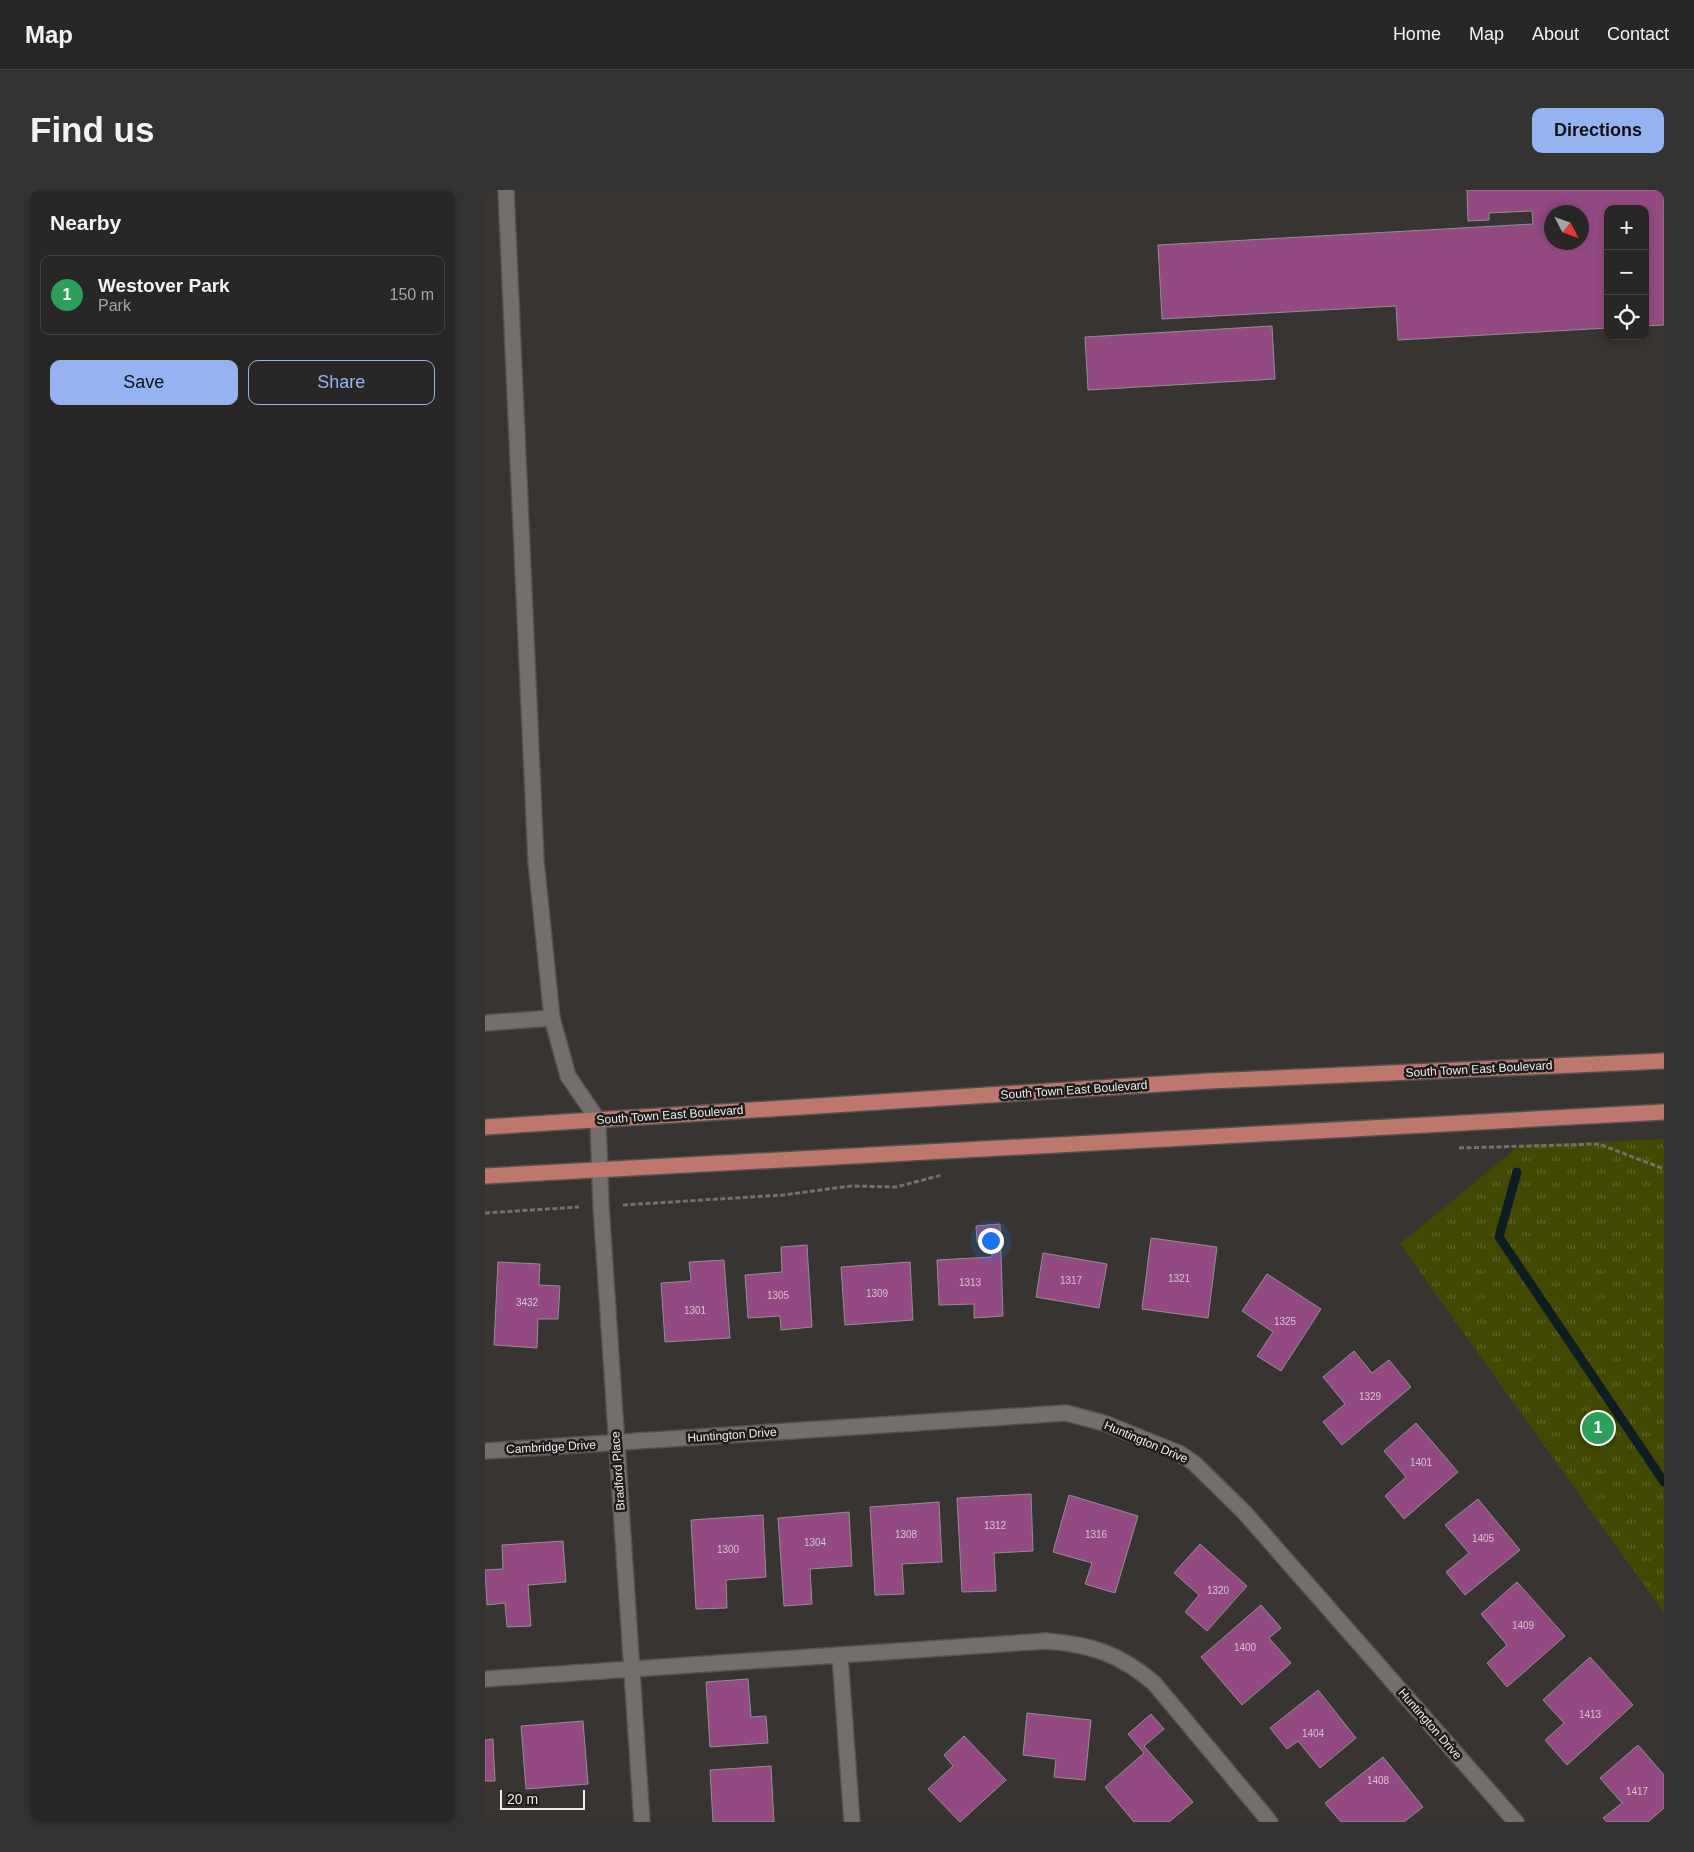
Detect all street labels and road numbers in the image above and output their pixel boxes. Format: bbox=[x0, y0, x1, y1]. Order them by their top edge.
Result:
street label: South Town East Boulevard bbox=[1405, 1058, 1553, 1080]
street label: South Town East Boulevard bbox=[1000, 1078, 1148, 1102]
street label: South Town East Boulevard bbox=[596, 1103, 744, 1127]
street label: Huntington Drive bbox=[1102, 1418, 1190, 1466]
street label: Huntington Drive bbox=[687, 1425, 777, 1445]
street label: Bradford Place bbox=[608, 1431, 628, 1511]
street label: Cambridge Drive bbox=[506, 1438, 597, 1456]
street label: Huntington Drive bbox=[1395, 1686, 1465, 1763]

